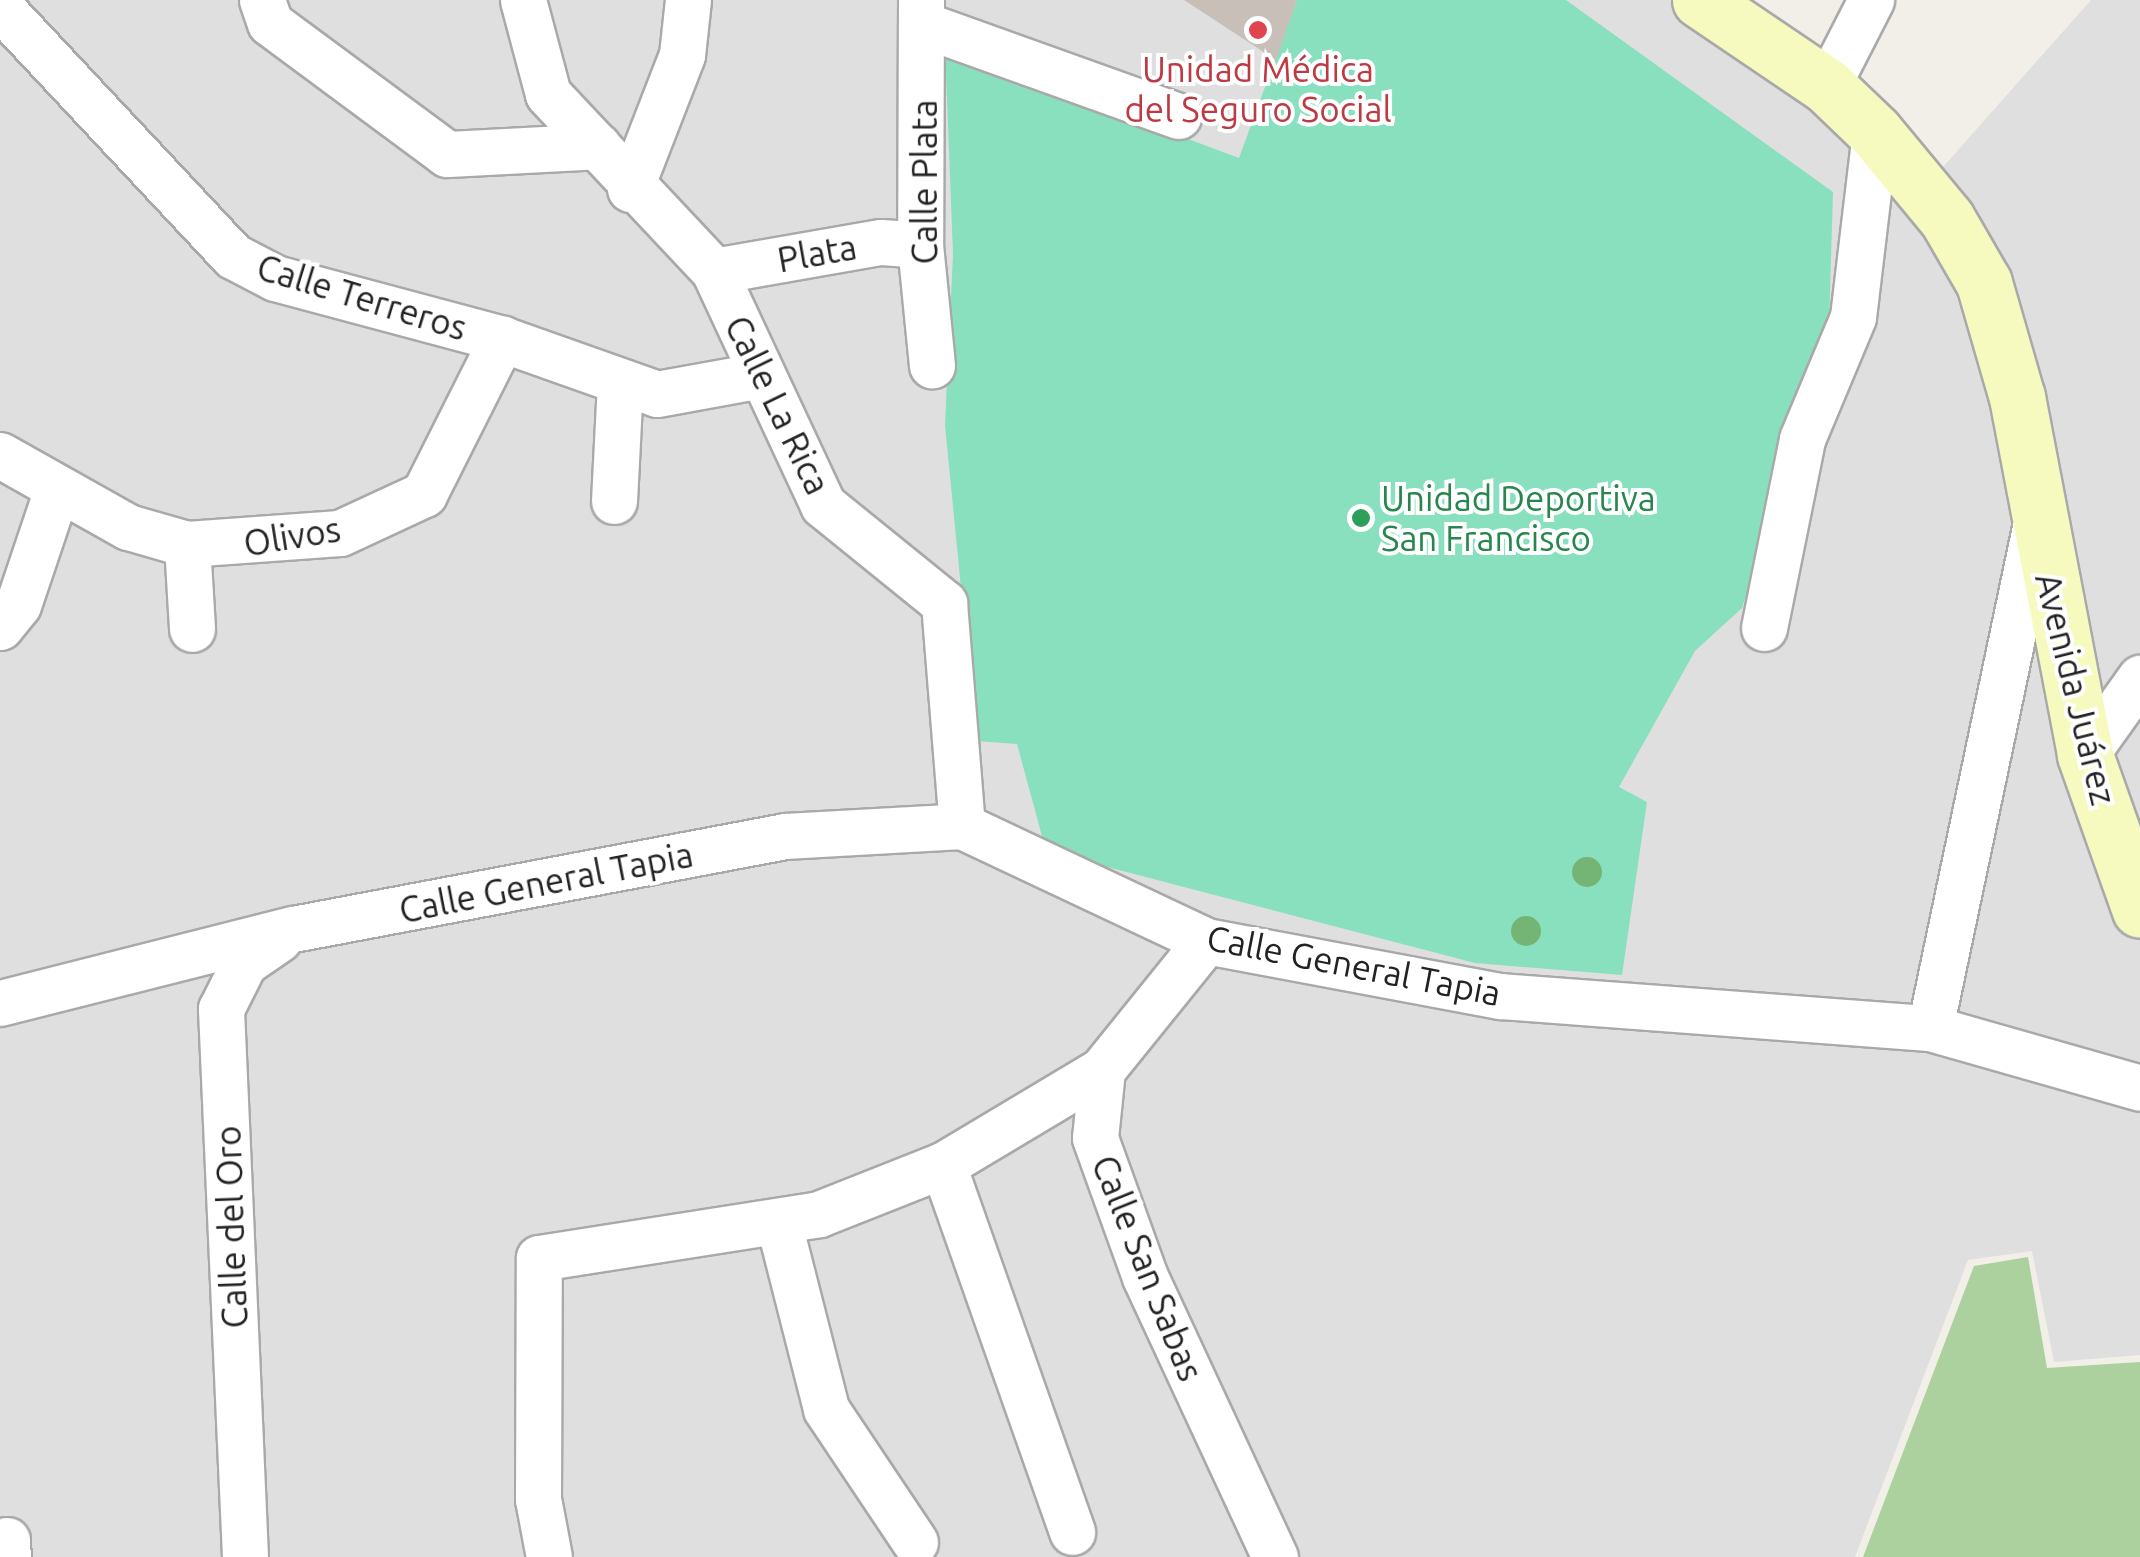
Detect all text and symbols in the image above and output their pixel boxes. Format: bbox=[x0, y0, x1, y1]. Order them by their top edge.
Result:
marker: Unidad Médica del Seguro Social bbox=[1245, 17, 1271, 43]
place label: Unidad Médica del Seguro Social bbox=[1124, 48, 1392, 130]
street label: Calle Plata bbox=[903, 100, 945, 264]
street label: Plata bbox=[774, 225, 860, 281]
street label: Calle Terreros bbox=[252, 245, 472, 349]
street label: Calle La Rica bbox=[717, 309, 839, 501]
place label: Unidad Deportiva San Francisco bbox=[1381, 477, 1656, 559]
marker: Unidad Deportiva San Francisco bbox=[1350, 507, 1372, 529]
street label: Olivos bbox=[241, 508, 343, 564]
street label: Avenida Juárez bbox=[2027, 569, 2125, 809]
street label: Calle General Tapia bbox=[396, 833, 696, 931]
street label: Calle General Tapia bbox=[1204, 916, 1504, 1014]
street label: Calle del Oro bbox=[206, 1125, 256, 1329]
street label: Calle San Sabas bbox=[1084, 1149, 1212, 1387]

